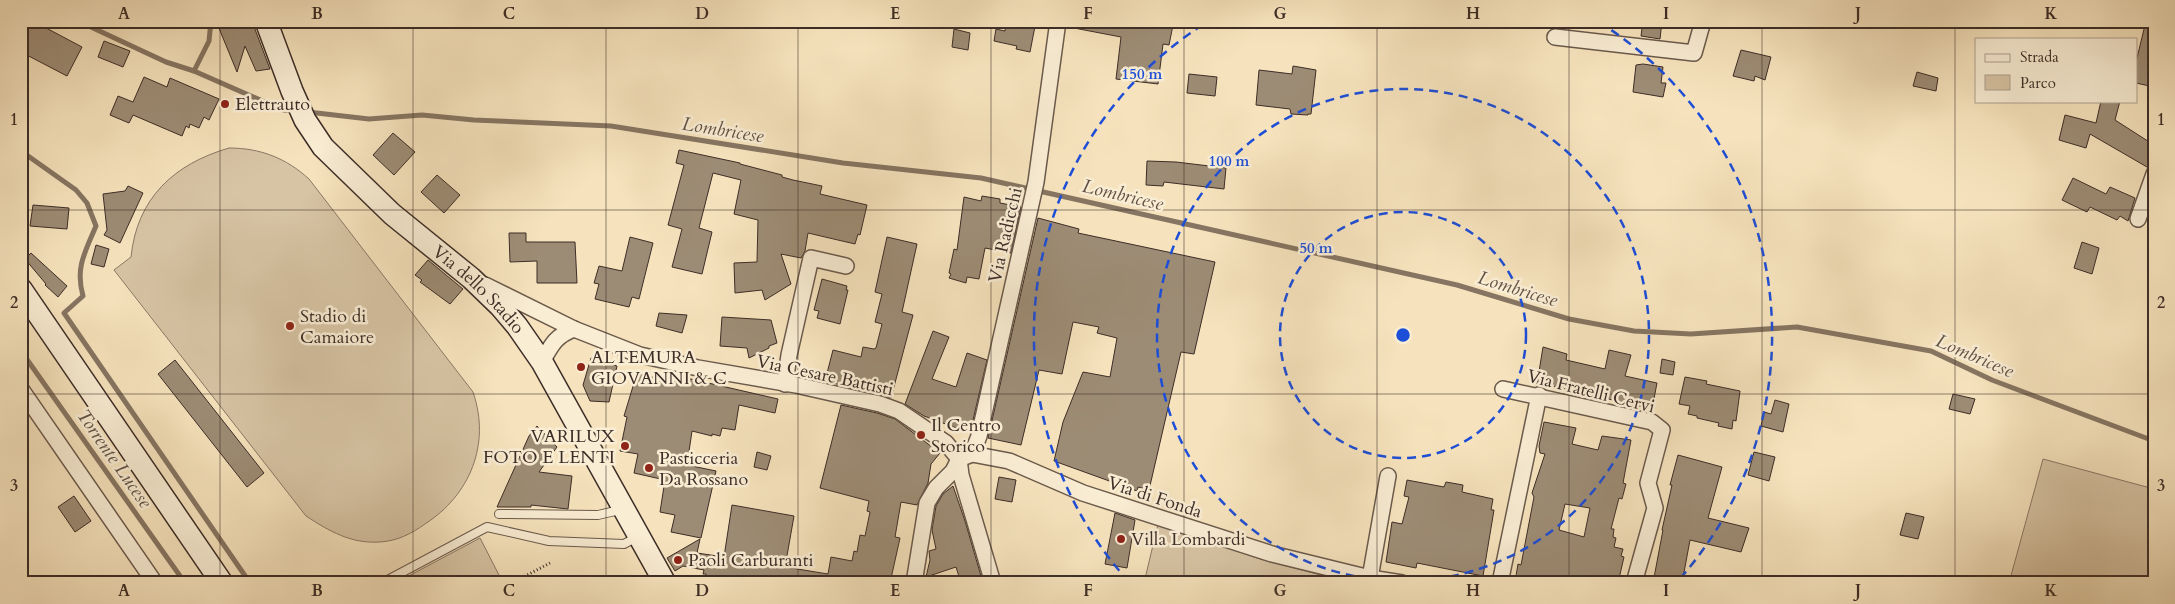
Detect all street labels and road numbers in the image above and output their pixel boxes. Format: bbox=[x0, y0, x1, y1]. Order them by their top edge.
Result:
street label: Via Radicchi bbox=[982, 185, 1029, 285]
street label: Via dello Stadio bbox=[427, 239, 531, 339]
street label: Via Cesare Battisti bbox=[754, 349, 896, 402]
street label: Via Fratelli Cervi bbox=[1524, 363, 1658, 419]
street label: Via di Fonda bbox=[1104, 470, 1205, 525]

